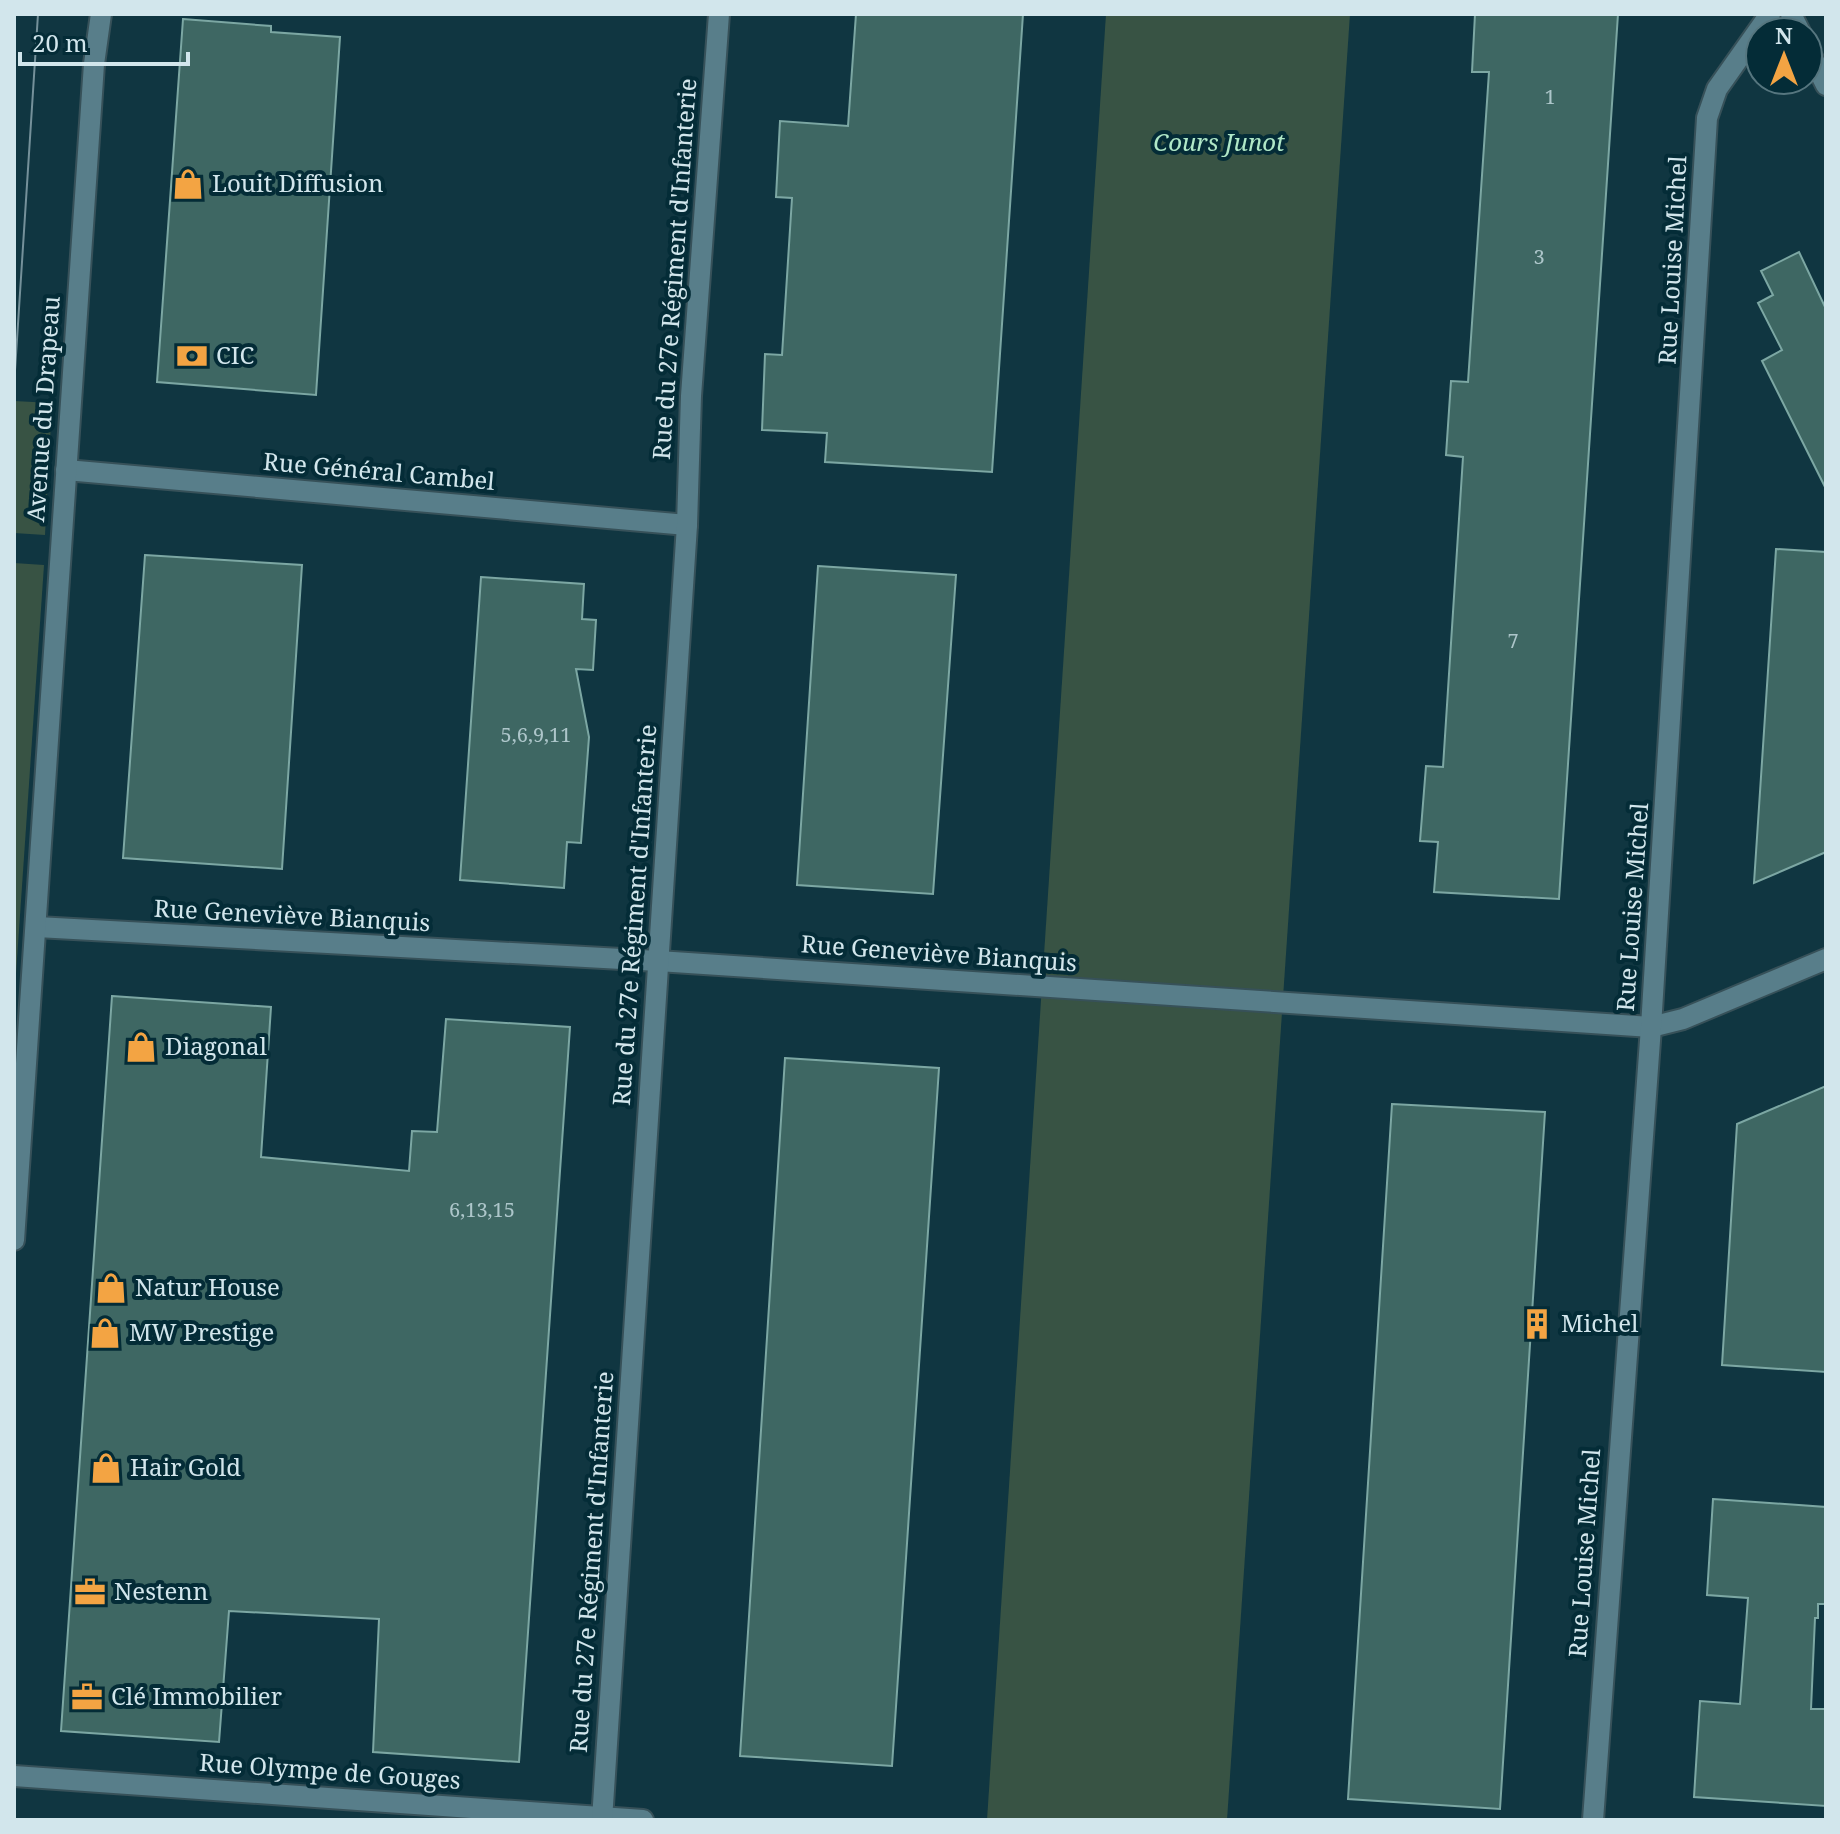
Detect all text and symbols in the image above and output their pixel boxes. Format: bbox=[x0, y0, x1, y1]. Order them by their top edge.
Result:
scale bar bbox=[20, 16, 188, 66]
north arrow bbox=[1744, 16, 1824, 96]
text: N bbox=[1775, 20, 1793, 50]
text: 20 m bbox=[32, 26, 88, 59]
street label: Rue du 27e Régiment d'Infanterie bbox=[644, 77, 703, 461]
house number: 1 bbox=[1544, 83, 1556, 110]
park label: Cours Junot bbox=[1153, 125, 1285, 158]
street label: Rue Louise Michel bbox=[1650, 154, 1693, 365]
place label: Louit Diffusion bbox=[212, 166, 384, 199]
shop icon: Louit Diffusion bbox=[171, 167, 205, 201]
house number: 3 bbox=[1533, 243, 1545, 270]
street label: Avenue du Drapeau bbox=[18, 295, 67, 523]
place label: CIC bbox=[216, 338, 254, 371]
bank icon: CIC bbox=[175, 339, 209, 373]
street label: Rue Général Cambel bbox=[262, 444, 497, 497]
house number: 7 bbox=[1507, 627, 1519, 654]
house number: 5,6,9,11 bbox=[501, 721, 571, 748]
street label: Rue du 27e Régiment d'Infanterie bbox=[604, 723, 663, 1107]
street label: Rue Louise Michel bbox=[1608, 801, 1655, 1012]
street label: Rue Geneviève Bianquis bbox=[153, 891, 431, 938]
street label: Rue Geneviève Bianquis bbox=[800, 926, 1078, 979]
place label: Diagonal bbox=[165, 1029, 267, 1062]
shop icon: Diagonal bbox=[124, 1030, 158, 1064]
house number: 6,13,15 bbox=[449, 1196, 515, 1223]
place label: Natur House bbox=[135, 1270, 280, 1303]
shop icon: Natur House bbox=[94, 1271, 128, 1305]
place label: Michel bbox=[1561, 1306, 1639, 1339]
building icon: Michel bbox=[1520, 1307, 1554, 1341]
place label: MW Prestige bbox=[129, 1315, 274, 1348]
shop icon: MW Prestige bbox=[88, 1316, 122, 1350]
street label: Rue du 27e Régiment d'Infanterie bbox=[561, 1370, 620, 1754]
street label: Rue Louise Michel bbox=[1560, 1447, 1607, 1658]
place label: Hair Gold bbox=[130, 1450, 241, 1483]
shop icon: Hair Gold bbox=[89, 1451, 123, 1485]
place label: Nestenn bbox=[114, 1574, 208, 1607]
office icon: Nestenn bbox=[73, 1575, 107, 1609]
place label: Clé Immobilier bbox=[111, 1679, 282, 1712]
office icon: Clé Immobilier bbox=[70, 1680, 104, 1714]
street label: Rue Olympe de Gouges bbox=[198, 1745, 462, 1796]

